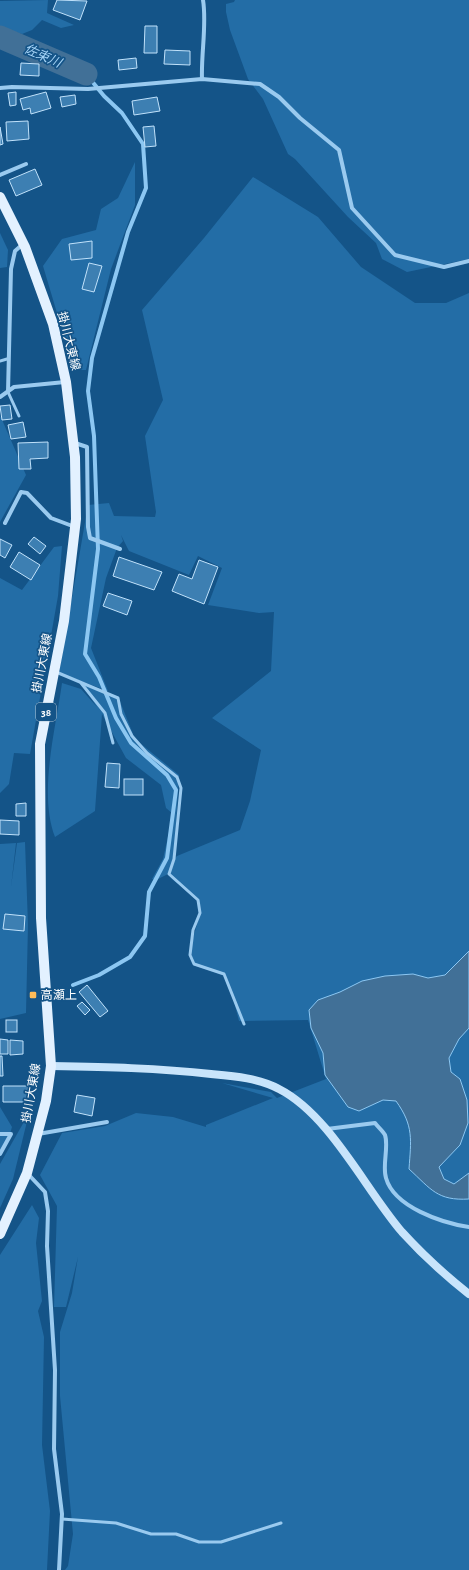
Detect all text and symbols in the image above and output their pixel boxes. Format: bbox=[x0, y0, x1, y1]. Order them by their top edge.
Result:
water label: 佐束川 bbox=[22, 42, 65, 71]
street label: 掛川大東線 bbox=[56, 310, 83, 372]
street label: 掛川大東線 bbox=[29, 632, 54, 694]
road number: 38 bbox=[36, 703, 56, 721]
place label: 高瀬上 bbox=[41, 989, 77, 1001]
marker: 高瀬上 bbox=[28, 990, 38, 1000]
street label: 掛川大東線 bbox=[19, 1062, 42, 1124]

